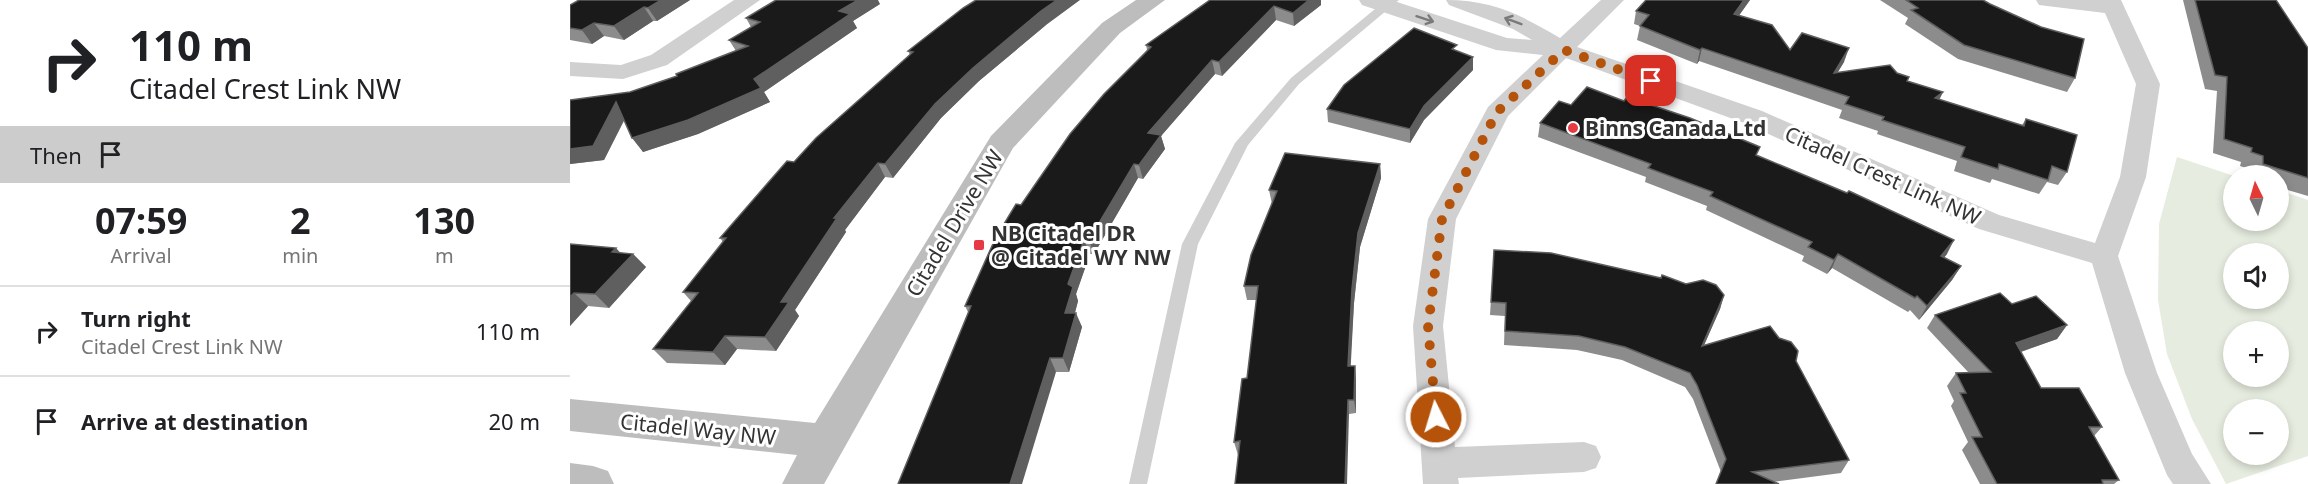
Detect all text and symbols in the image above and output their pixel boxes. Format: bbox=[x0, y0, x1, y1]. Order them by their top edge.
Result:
one-way arrow bbox=[1415, 14, 1434, 25]
one-way arrow bbox=[1504, 15, 1523, 26]
text: 110 m bbox=[129, 16, 253, 73]
icon: right bbox=[30, 24, 108, 102]
pin bbox=[1625, 55, 1676, 106]
icon: arrive bbox=[1634, 64, 1667, 97]
text: Citadel Crest Link NW bbox=[129, 70, 401, 107]
place label: Binns Canada Ltd bbox=[1585, 114, 1766, 142]
street label: Citadel Crest Link NW bbox=[1781, 119, 1986, 231]
marker: Binns Canada Ltd bbox=[1566, 121, 1580, 135]
icon: arrive bbox=[94, 138, 127, 171]
text: Then bbox=[30, 140, 82, 170]
street label: Citadel Drive NW bbox=[899, 144, 1009, 302]
north arrow bbox=[2223, 165, 2289, 231]
map controls bbox=[2223, 165, 2289, 465]
text: 07:59 bbox=[95, 196, 187, 245]
text: 2 bbox=[290, 196, 311, 245]
text: 130 bbox=[413, 196, 475, 245]
place label: NB Citadel DR @ Citadel WY NW bbox=[991, 219, 1171, 271]
marker: NB Citadel DR @ Citadel WY NW bbox=[972, 238, 986, 252]
text: Arrival bbox=[111, 242, 172, 269]
text: min bbox=[282, 242, 318, 269]
text: m bbox=[435, 242, 454, 269]
button: sound bbox=[2223, 243, 2289, 309]
text: Turn right bbox=[81, 303, 191, 333]
icon: right bbox=[30, 315, 63, 348]
text: 110 m bbox=[476, 316, 540, 346]
button: + bbox=[2223, 321, 2289, 387]
text: Citadel Crest Link NW bbox=[81, 333, 283, 360]
position arrow bbox=[1404, 385, 1468, 449]
button: − bbox=[2223, 399, 2289, 465]
icon: arrive bbox=[30, 405, 63, 438]
text: Arrive at destination bbox=[81, 406, 308, 436]
text: 20 m bbox=[489, 406, 540, 436]
street label: Citadel Way NW bbox=[619, 407, 778, 451]

